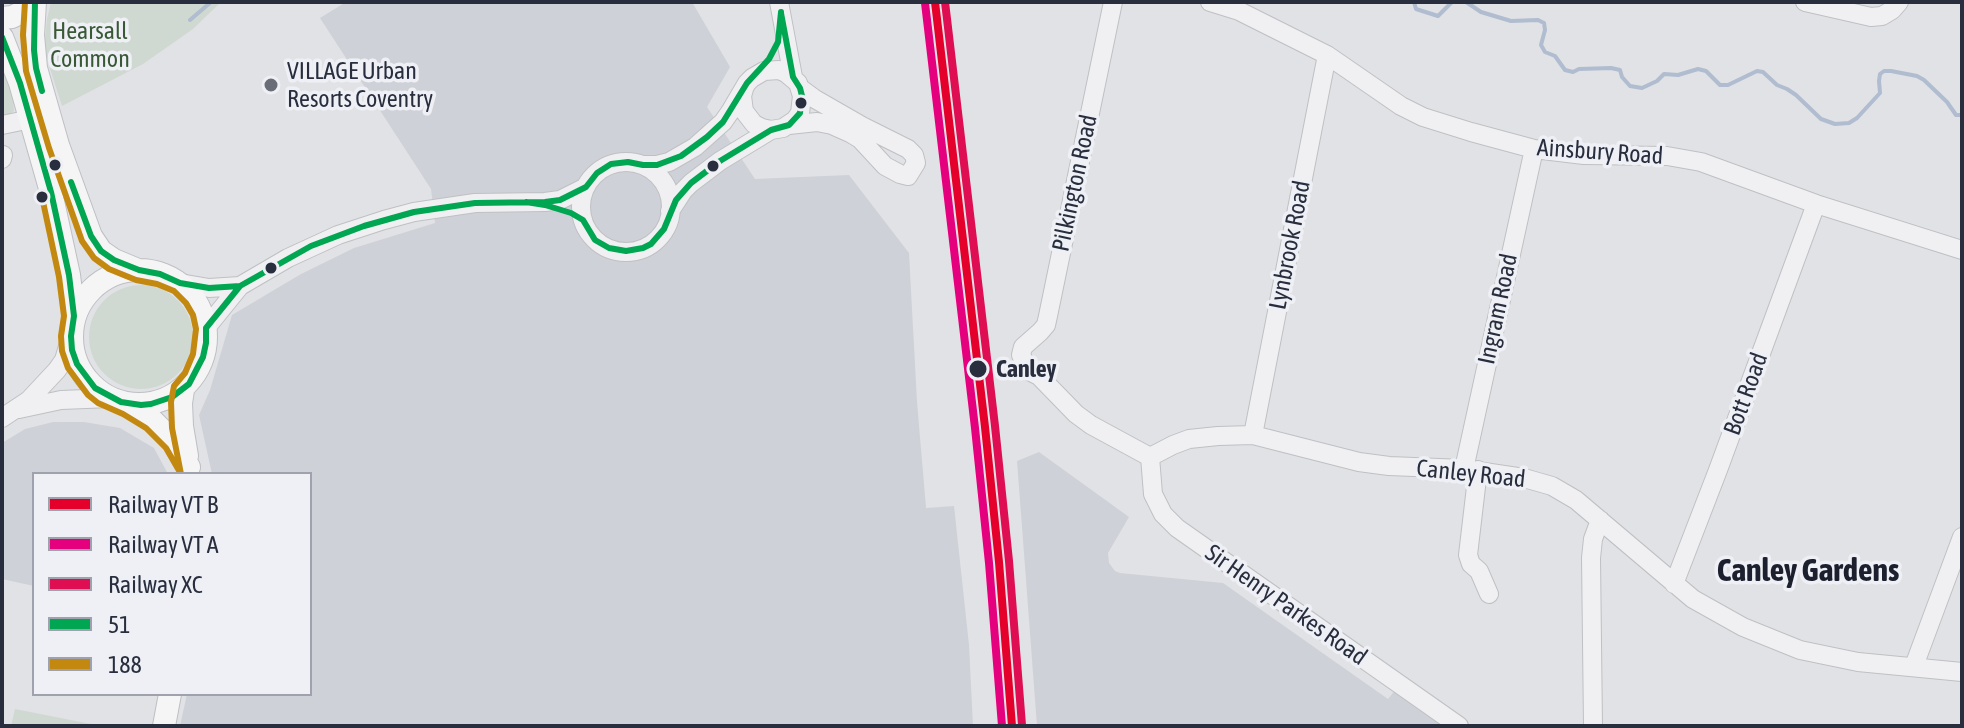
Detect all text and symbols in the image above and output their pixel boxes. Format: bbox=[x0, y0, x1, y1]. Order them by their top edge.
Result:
park label: Hearsall Common bbox=[50, 17, 130, 73]
place label: VILLAGE Urban Resorts Coventry bbox=[287, 57, 433, 113]
marker: VILLAGE Urban Resorts Coventry bbox=[262, 76, 280, 94]
unlabelled marker bbox=[793, 95, 809, 111]
street label: Pilkington Road bbox=[1046, 112, 1104, 254]
street label: Ainsbury Road bbox=[1536, 133, 1664, 171]
unlabelled marker bbox=[47, 157, 63, 173]
unlabelled marker bbox=[705, 158, 721, 174]
street label: Lynbrook Road bbox=[1263, 178, 1317, 312]
unlabelled marker bbox=[34, 189, 50, 205]
street label: Ingram Road bbox=[1472, 251, 1524, 367]
unlabelled marker bbox=[263, 260, 279, 276]
street label: Bott Road bbox=[1718, 349, 1774, 439]
place label: Canley bbox=[996, 355, 1056, 383]
marker: Canley bbox=[967, 358, 989, 380]
street label: Canley Road bbox=[1415, 454, 1527, 494]
legend bbox=[32, 472, 312, 696]
text: Railway VT B bbox=[108, 491, 218, 518]
text: Railway VT A bbox=[108, 531, 219, 558]
street label: Sir Henry Parkes Road bbox=[1200, 538, 1372, 672]
district label: Canley Gardens bbox=[1717, 552, 1899, 590]
text: Railway XC bbox=[108, 571, 202, 598]
text: 51 bbox=[108, 611, 131, 638]
text: 188 bbox=[108, 651, 142, 678]

